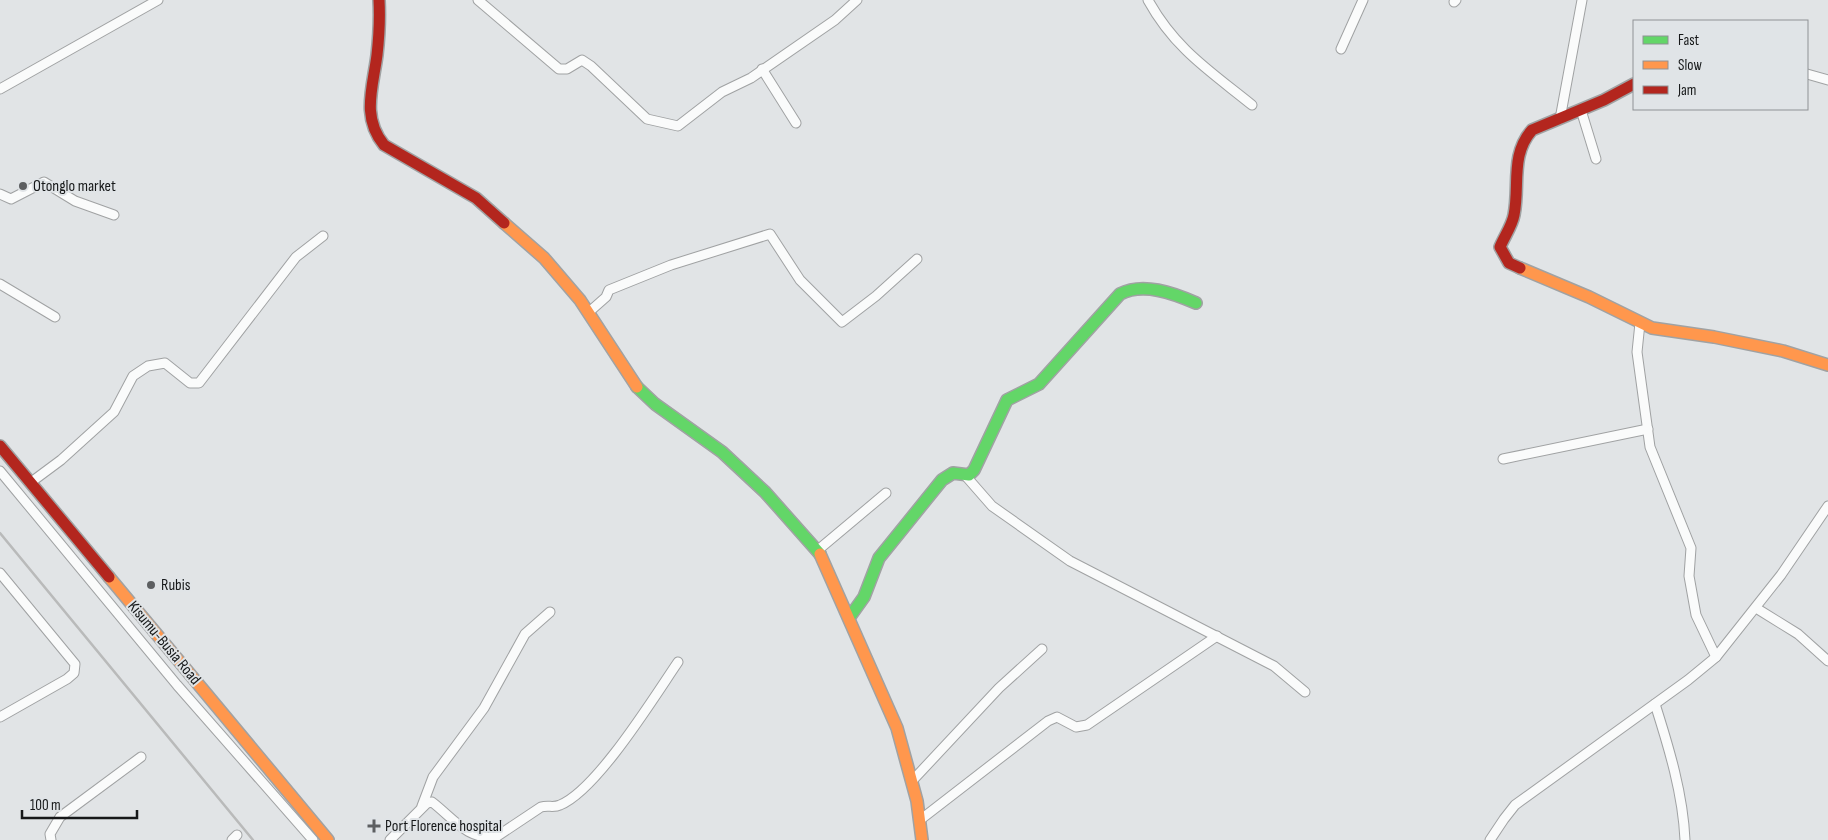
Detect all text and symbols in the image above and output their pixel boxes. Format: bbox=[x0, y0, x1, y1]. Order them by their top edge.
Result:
legend bbox=[1633, 20, 1808, 110]
text: Fast bbox=[1678, 31, 1700, 50]
text: Slow bbox=[1678, 56, 1702, 75]
text: Jam bbox=[1677, 81, 1696, 100]
place label: Otonglo market bbox=[33, 177, 116, 196]
marker: Otonglo market bbox=[17, 180, 29, 192]
place label: Rubis bbox=[161, 576, 191, 595]
marker: Rubis bbox=[145, 579, 157, 591]
street label: Kisumu-Busia Road bbox=[123, 597, 205, 689]
scale bar bbox=[22, 788, 138, 820]
text: 100 m bbox=[30, 796, 61, 815]
place label: Port Florence hospital bbox=[385, 817, 502, 836]
marker: Port Florence hospital bbox=[367, 819, 381, 833]

